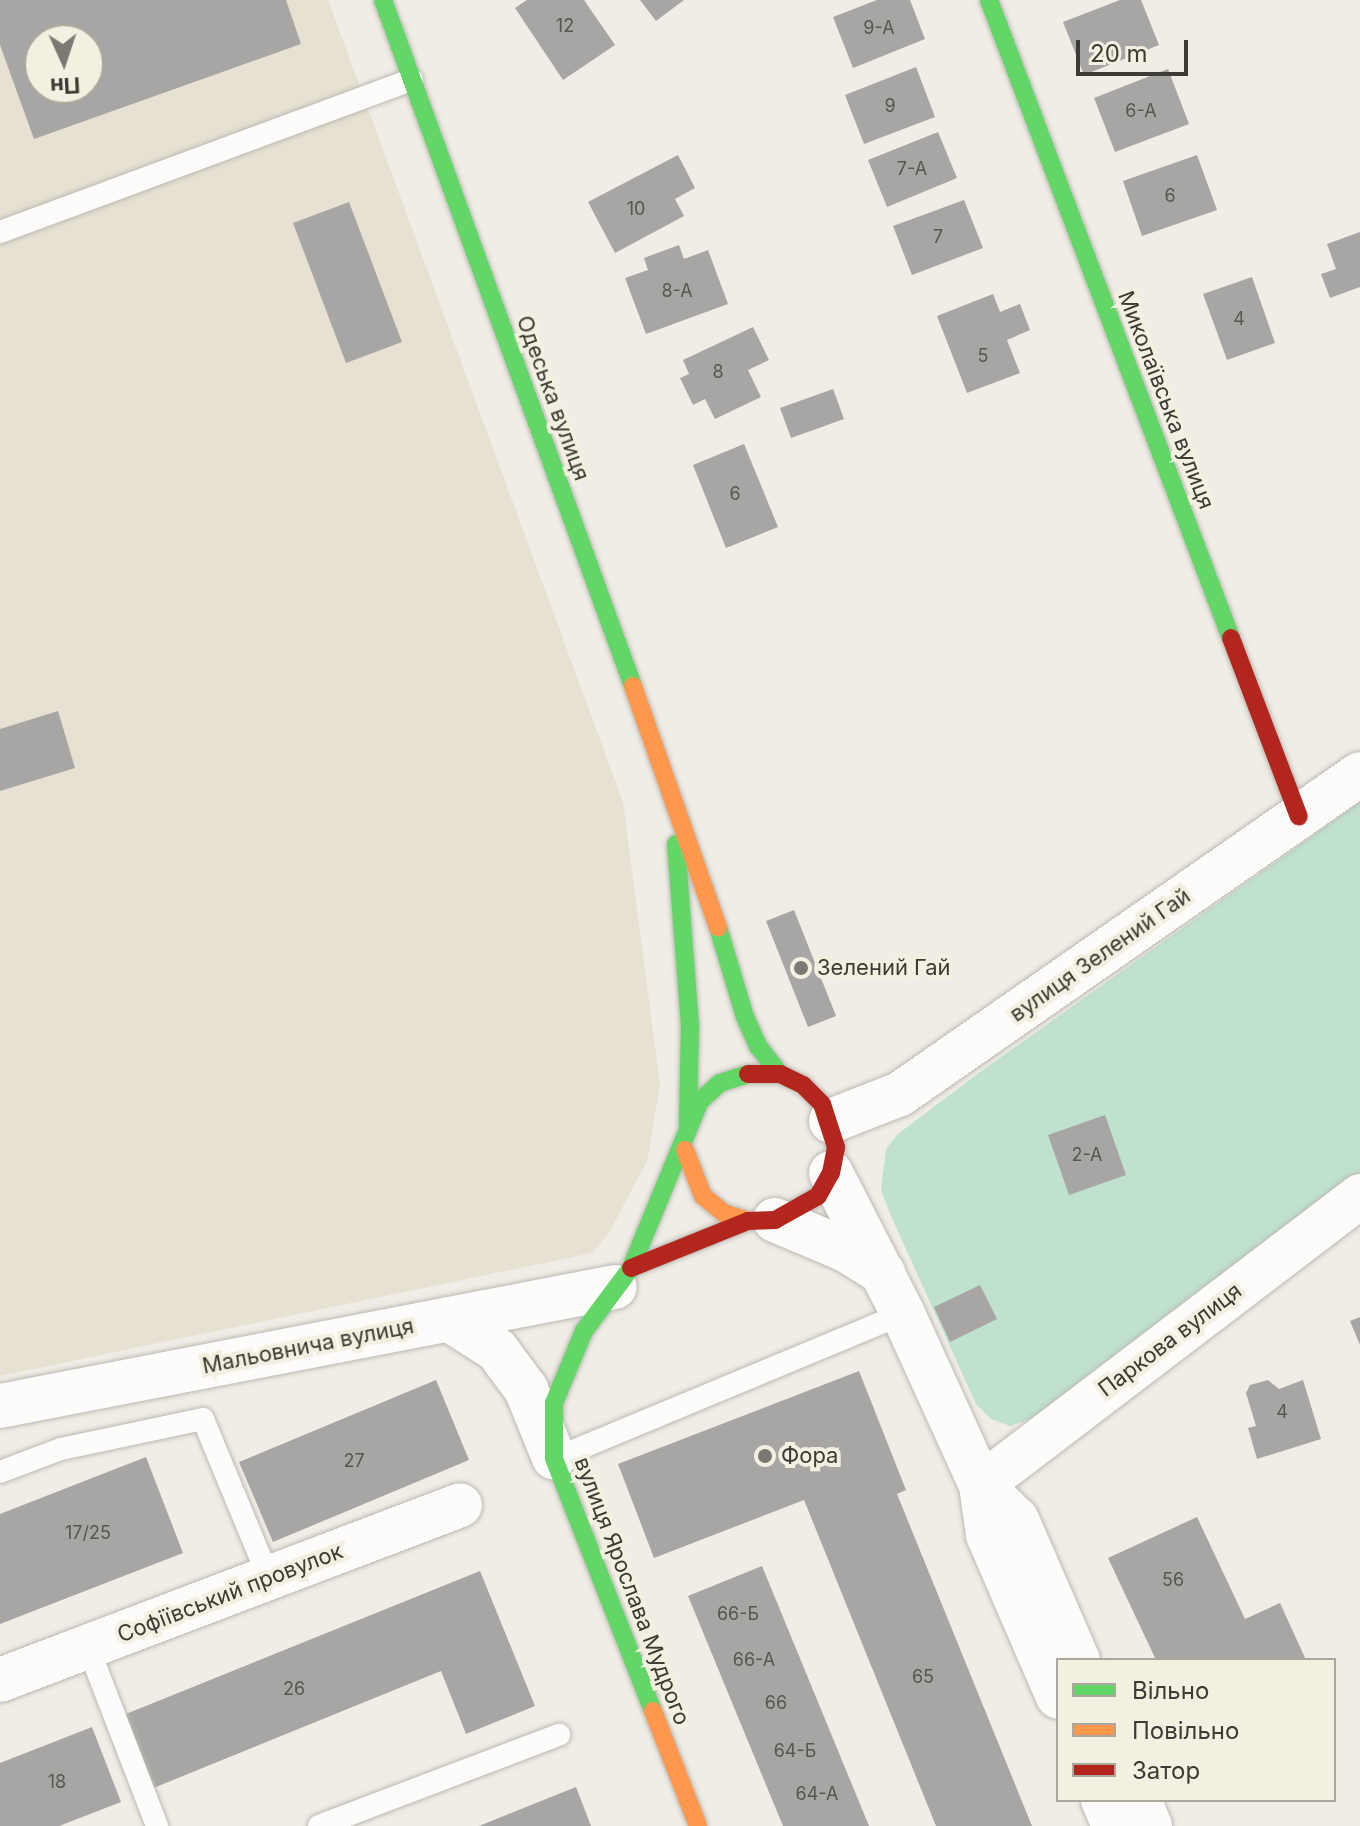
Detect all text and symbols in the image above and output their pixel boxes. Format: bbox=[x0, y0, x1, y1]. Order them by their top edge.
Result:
house number: 12 bbox=[556, 15, 574, 37]
house number: 9-А bbox=[863, 17, 895, 39]
north arrow bbox=[24, 24, 104, 104]
scale bar bbox=[1080, 24, 1192, 74]
text: 20 m bbox=[1090, 39, 1148, 68]
text: Пн bbox=[49, 72, 81, 100]
house number: 9 bbox=[884, 95, 896, 117]
house number: 6-А bbox=[1125, 100, 1157, 122]
house number: 7-А bbox=[897, 158, 927, 180]
house number: 6 bbox=[1164, 185, 1176, 207]
house number: 10 bbox=[627, 198, 645, 220]
house number: 7 bbox=[933, 226, 943, 248]
house number: 8-А bbox=[661, 280, 693, 302]
street label: Миколаївська вулиця bbox=[1112, 287, 1220, 513]
house number: 4 bbox=[1233, 308, 1245, 330]
street label: Одеська вулиця bbox=[511, 312, 595, 484]
house number: 5 bbox=[978, 345, 988, 367]
house number: 8 bbox=[712, 361, 724, 383]
house number: 6 bbox=[729, 483, 741, 505]
street label: вулиця Зелений Гай bbox=[1005, 883, 1195, 1027]
place label: Зелений Гай bbox=[817, 955, 951, 981]
marker: Зелений Гай bbox=[792, 959, 810, 977]
house number: 2-А bbox=[1071, 1144, 1103, 1166]
street label: Паркова вулиця bbox=[1093, 1278, 1247, 1402]
street label: Мальовнича вулиця bbox=[200, 1313, 416, 1379]
house number: 4 bbox=[1276, 1401, 1288, 1423]
place label: Фора bbox=[781, 1443, 838, 1469]
marker: Фора bbox=[756, 1447, 774, 1465]
house number: 27 bbox=[343, 1450, 365, 1472]
street label: вулиця Ярослава Мудрого bbox=[569, 1453, 695, 1729]
house number: 17/25 bbox=[65, 1522, 111, 1544]
street label: Софіївський провулок bbox=[114, 1538, 346, 1648]
house number: 56 bbox=[1162, 1569, 1184, 1591]
house number: 66-Б bbox=[717, 1603, 759, 1625]
house number: 66-А bbox=[733, 1649, 775, 1671]
legend bbox=[1056, 1658, 1336, 1802]
house number: 65 bbox=[912, 1666, 934, 1688]
text: Вільно bbox=[1132, 1676, 1209, 1705]
house number: 26 bbox=[283, 1678, 305, 1700]
house number: 66 bbox=[765, 1692, 787, 1714]
text: Повільно bbox=[1132, 1716, 1239, 1745]
house number: 64-Б bbox=[774, 1740, 816, 1762]
text: Затор bbox=[1132, 1756, 1200, 1785]
house number: 18 bbox=[48, 1771, 66, 1793]
house number: 64-А bbox=[796, 1783, 838, 1805]

